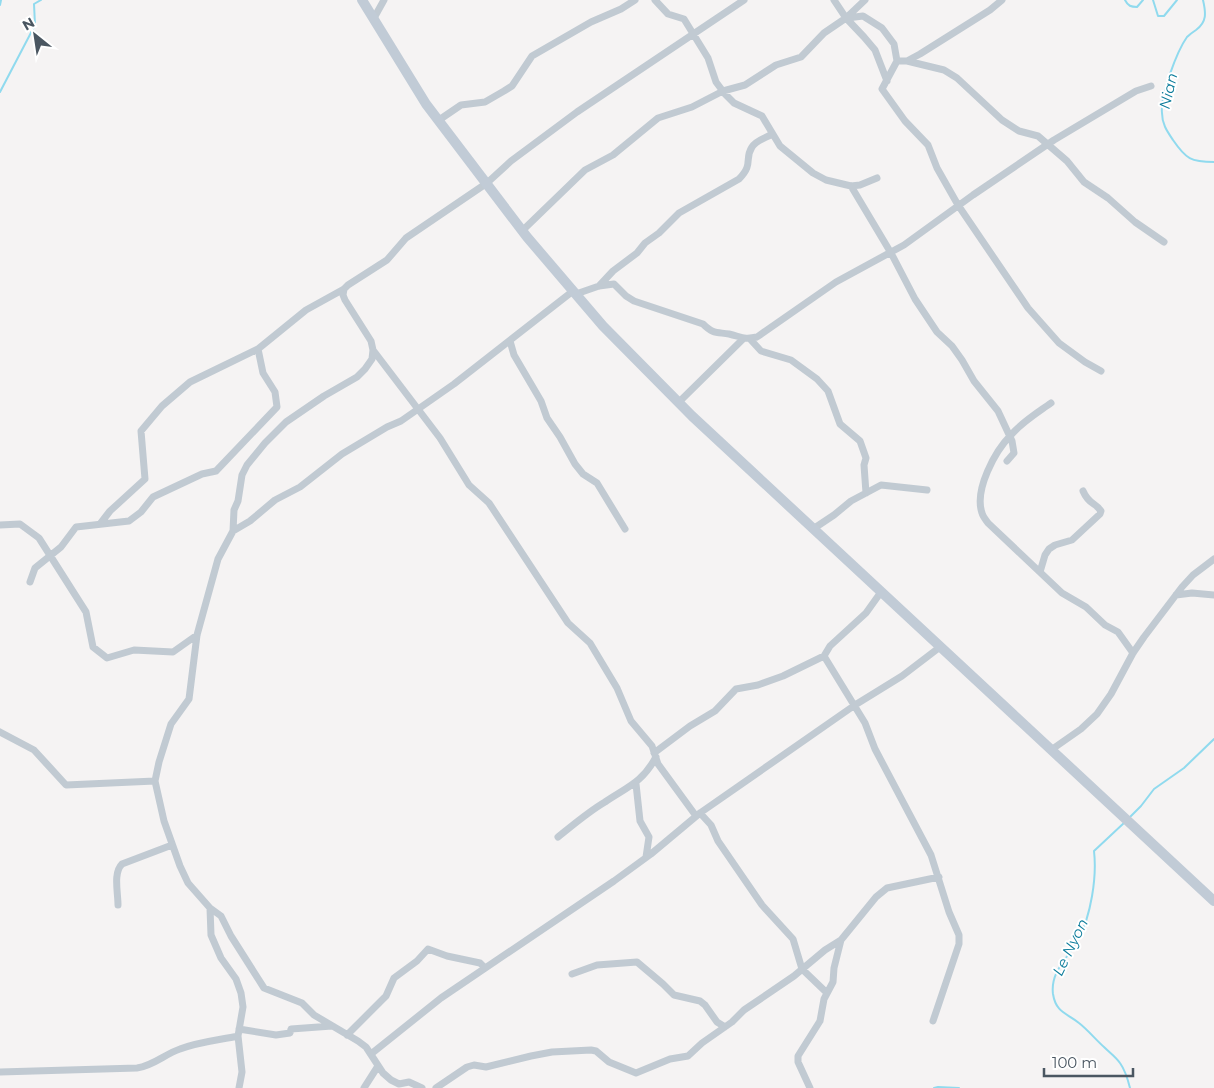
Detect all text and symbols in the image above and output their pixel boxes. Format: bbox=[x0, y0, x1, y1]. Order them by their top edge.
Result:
north arrow bbox=[10, 10, 60, 60]
text: N bbox=[19, 13, 38, 34]
water label: Nian bbox=[1155, 71, 1181, 111]
water label: Le Nyon bbox=[1048, 915, 1092, 979]
scale bar bbox=[1044, 1046, 1133, 1078]
text: 100 m bbox=[1052, 1053, 1097, 1072]

